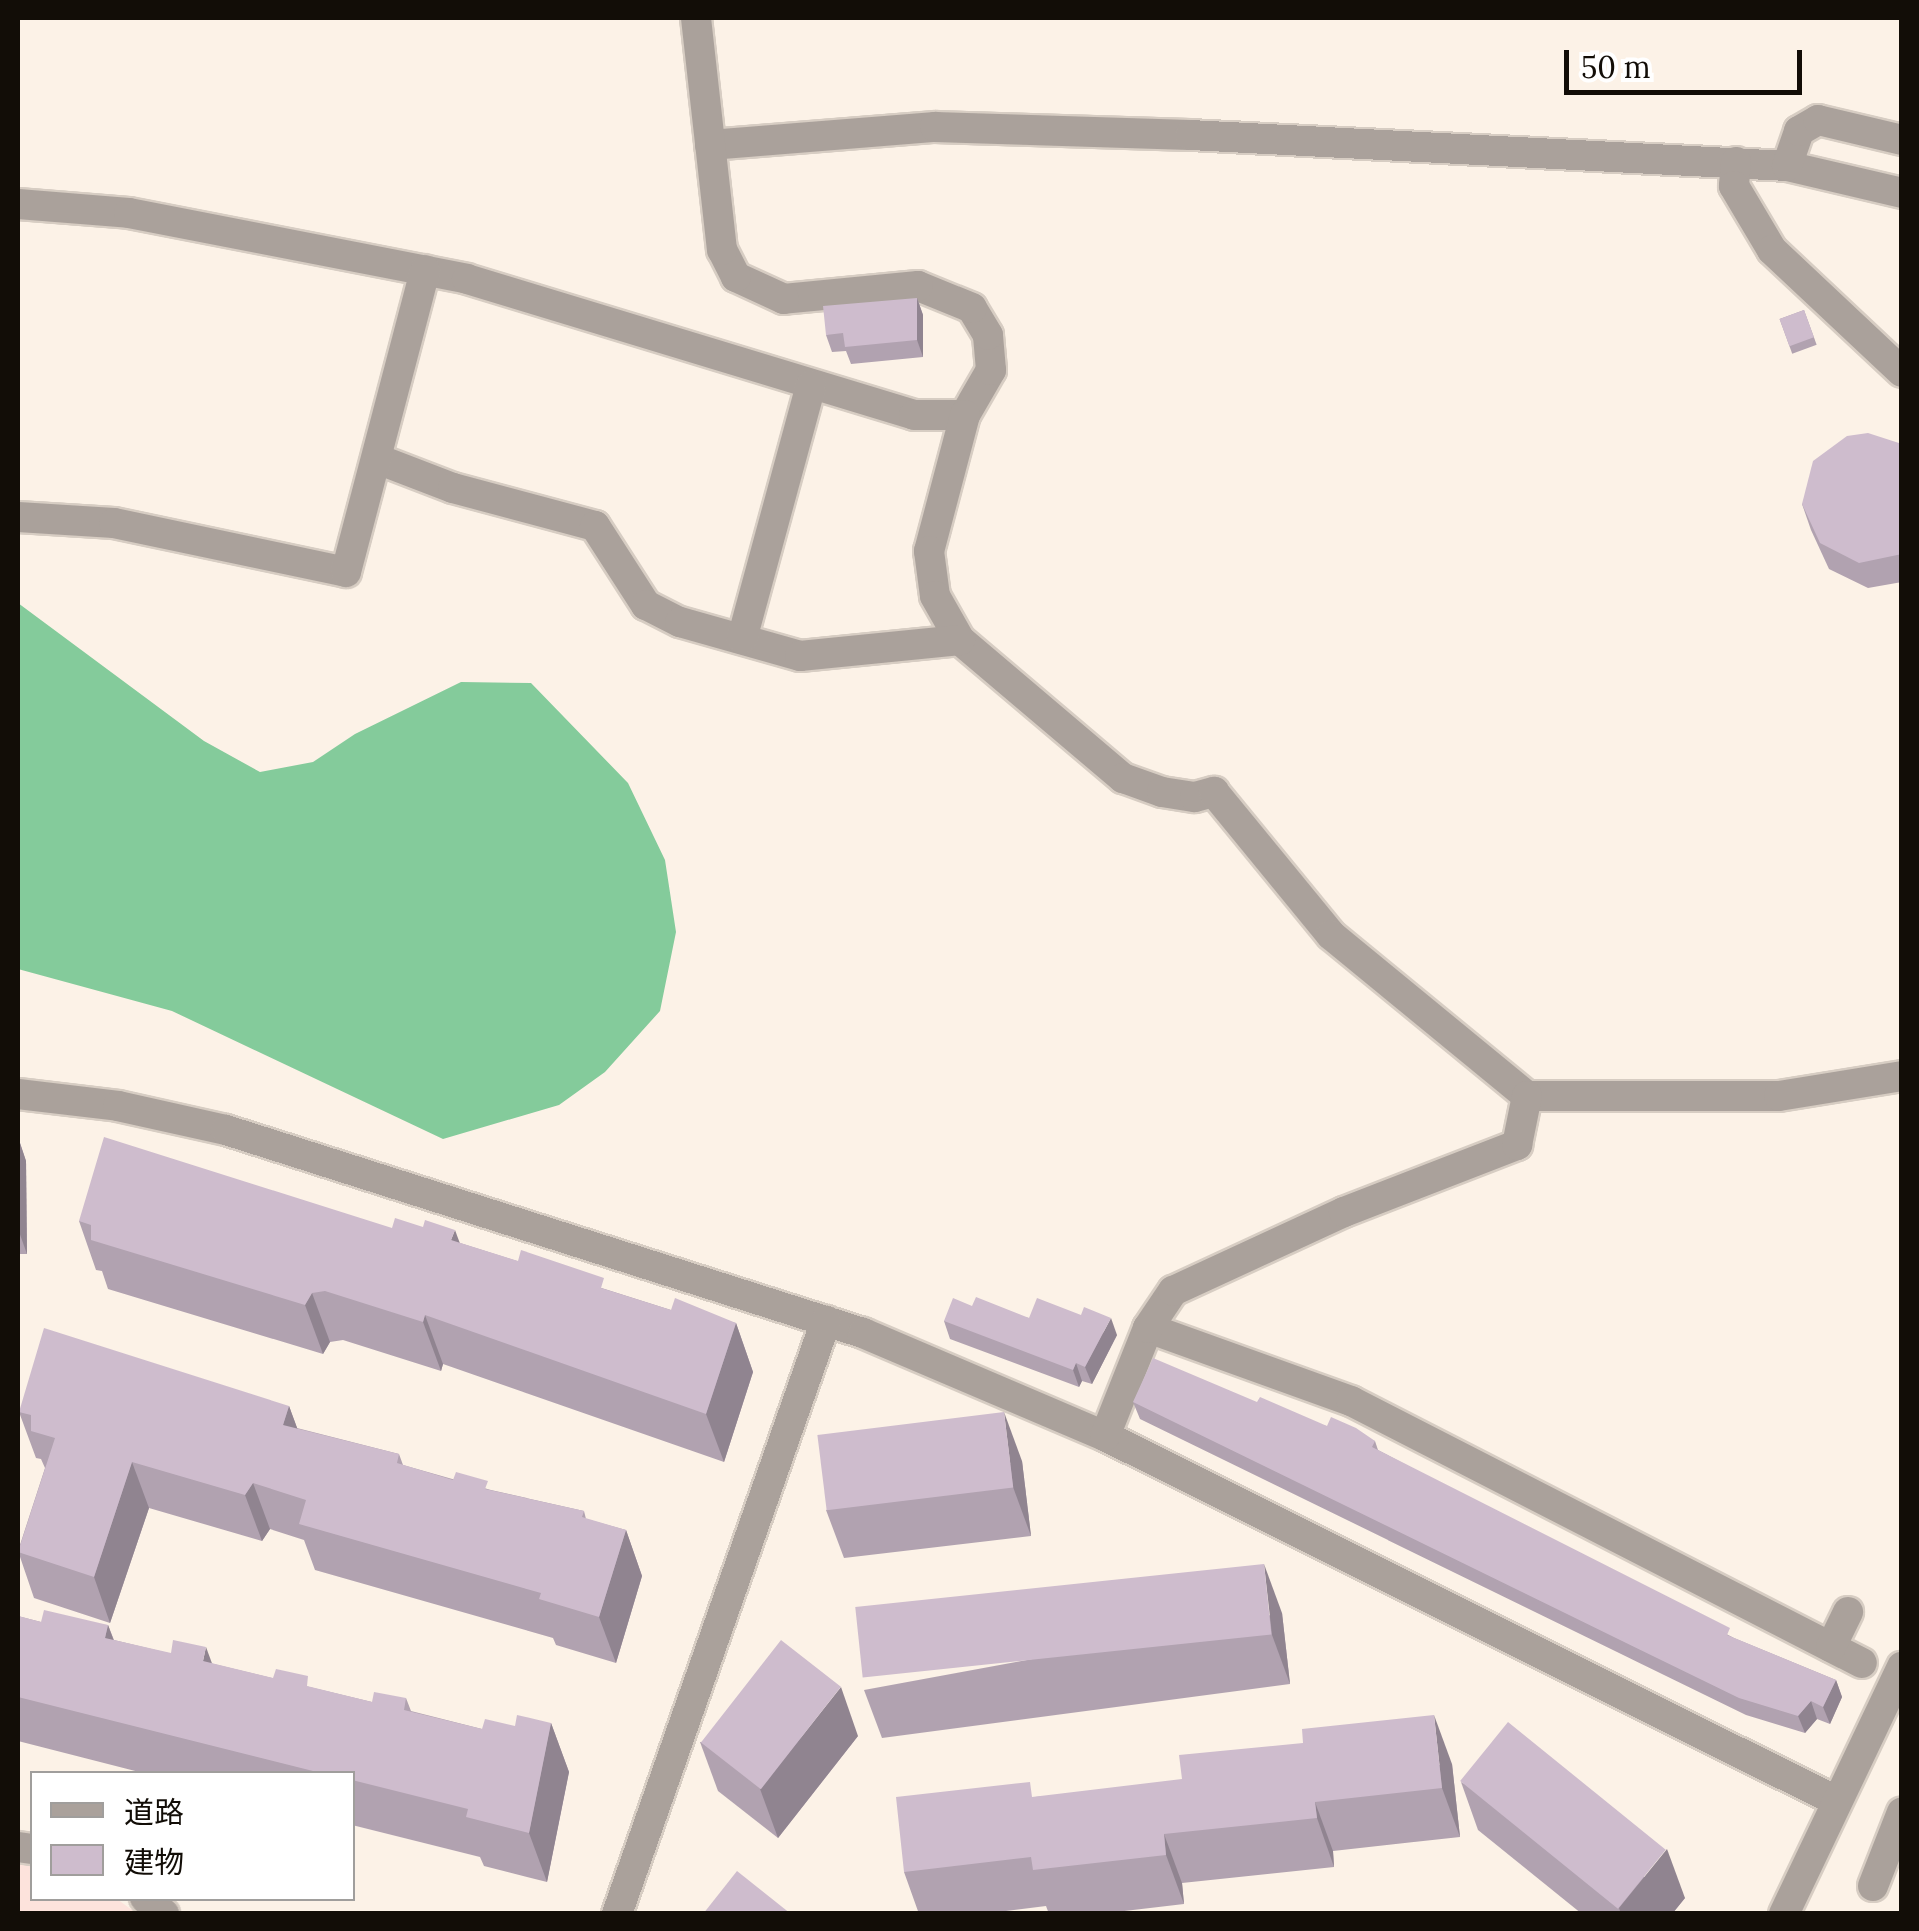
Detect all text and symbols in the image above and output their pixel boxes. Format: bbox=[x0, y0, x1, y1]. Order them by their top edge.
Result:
scale bar bbox=[1569, 30, 1806, 92]
text: 50 m bbox=[1581, 48, 1651, 86]
legend bbox=[30, 1771, 355, 1901]
text: 道路 bbox=[124, 1793, 184, 1831]
text: 建物 bbox=[124, 1843, 184, 1881]

